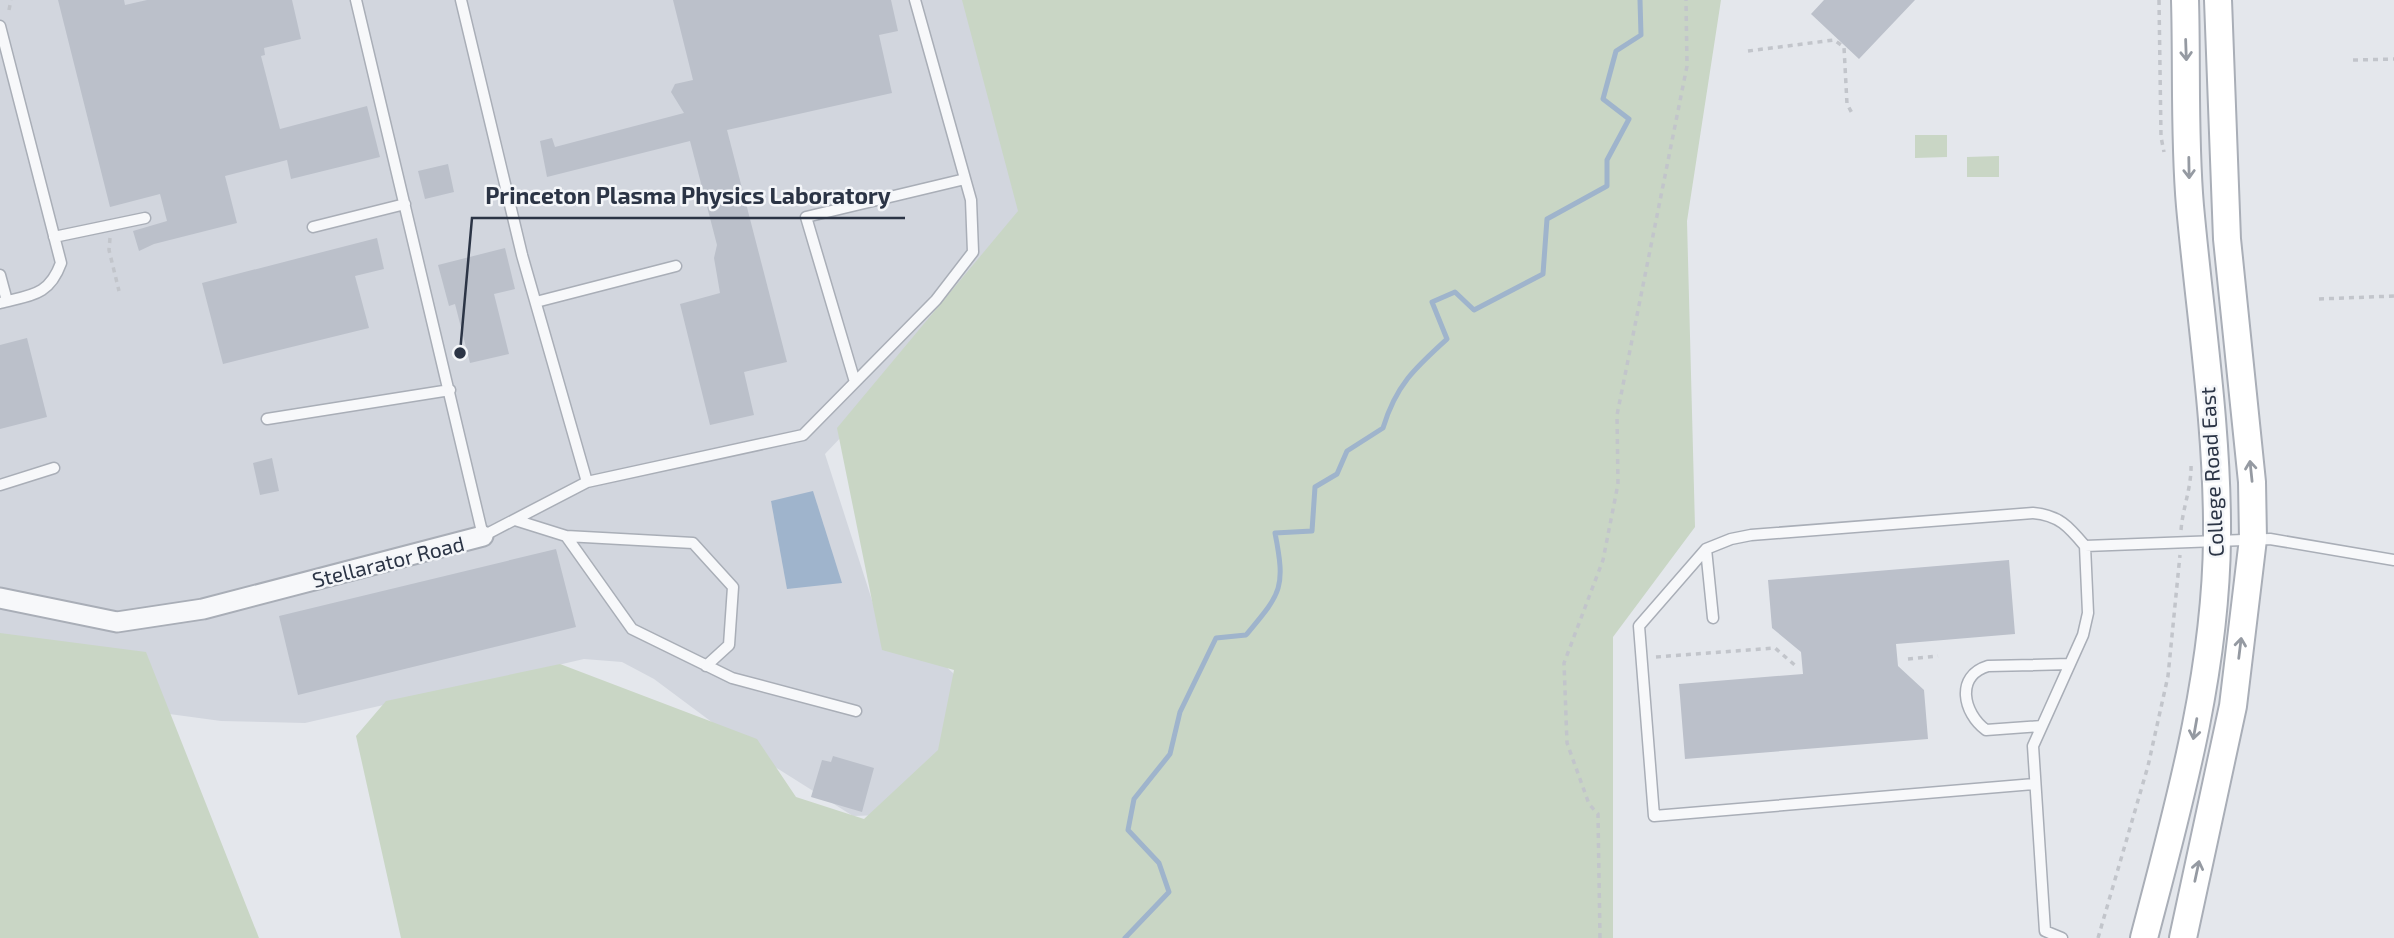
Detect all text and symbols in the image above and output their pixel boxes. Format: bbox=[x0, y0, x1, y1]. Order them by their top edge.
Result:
one-way arrow bbox=[2179, 38, 2193, 61]
one-way arrow bbox=[2182, 156, 2196, 179]
callout: Princeton Plasma Physics Laboratory bbox=[472, 174, 905, 218]
text: Princeton Plasma Physics Laboratory bbox=[485, 181, 891, 209]
street label: College Road East bbox=[2194, 386, 2228, 558]
one-way arrow bbox=[2244, 460, 2257, 482]
street label: Stellarator Road bbox=[309, 530, 467, 592]
one-way arrow bbox=[2233, 637, 2246, 660]
one-way arrow bbox=[2187, 717, 2201, 740]
one-way arrow bbox=[2191, 860, 2204, 883]

